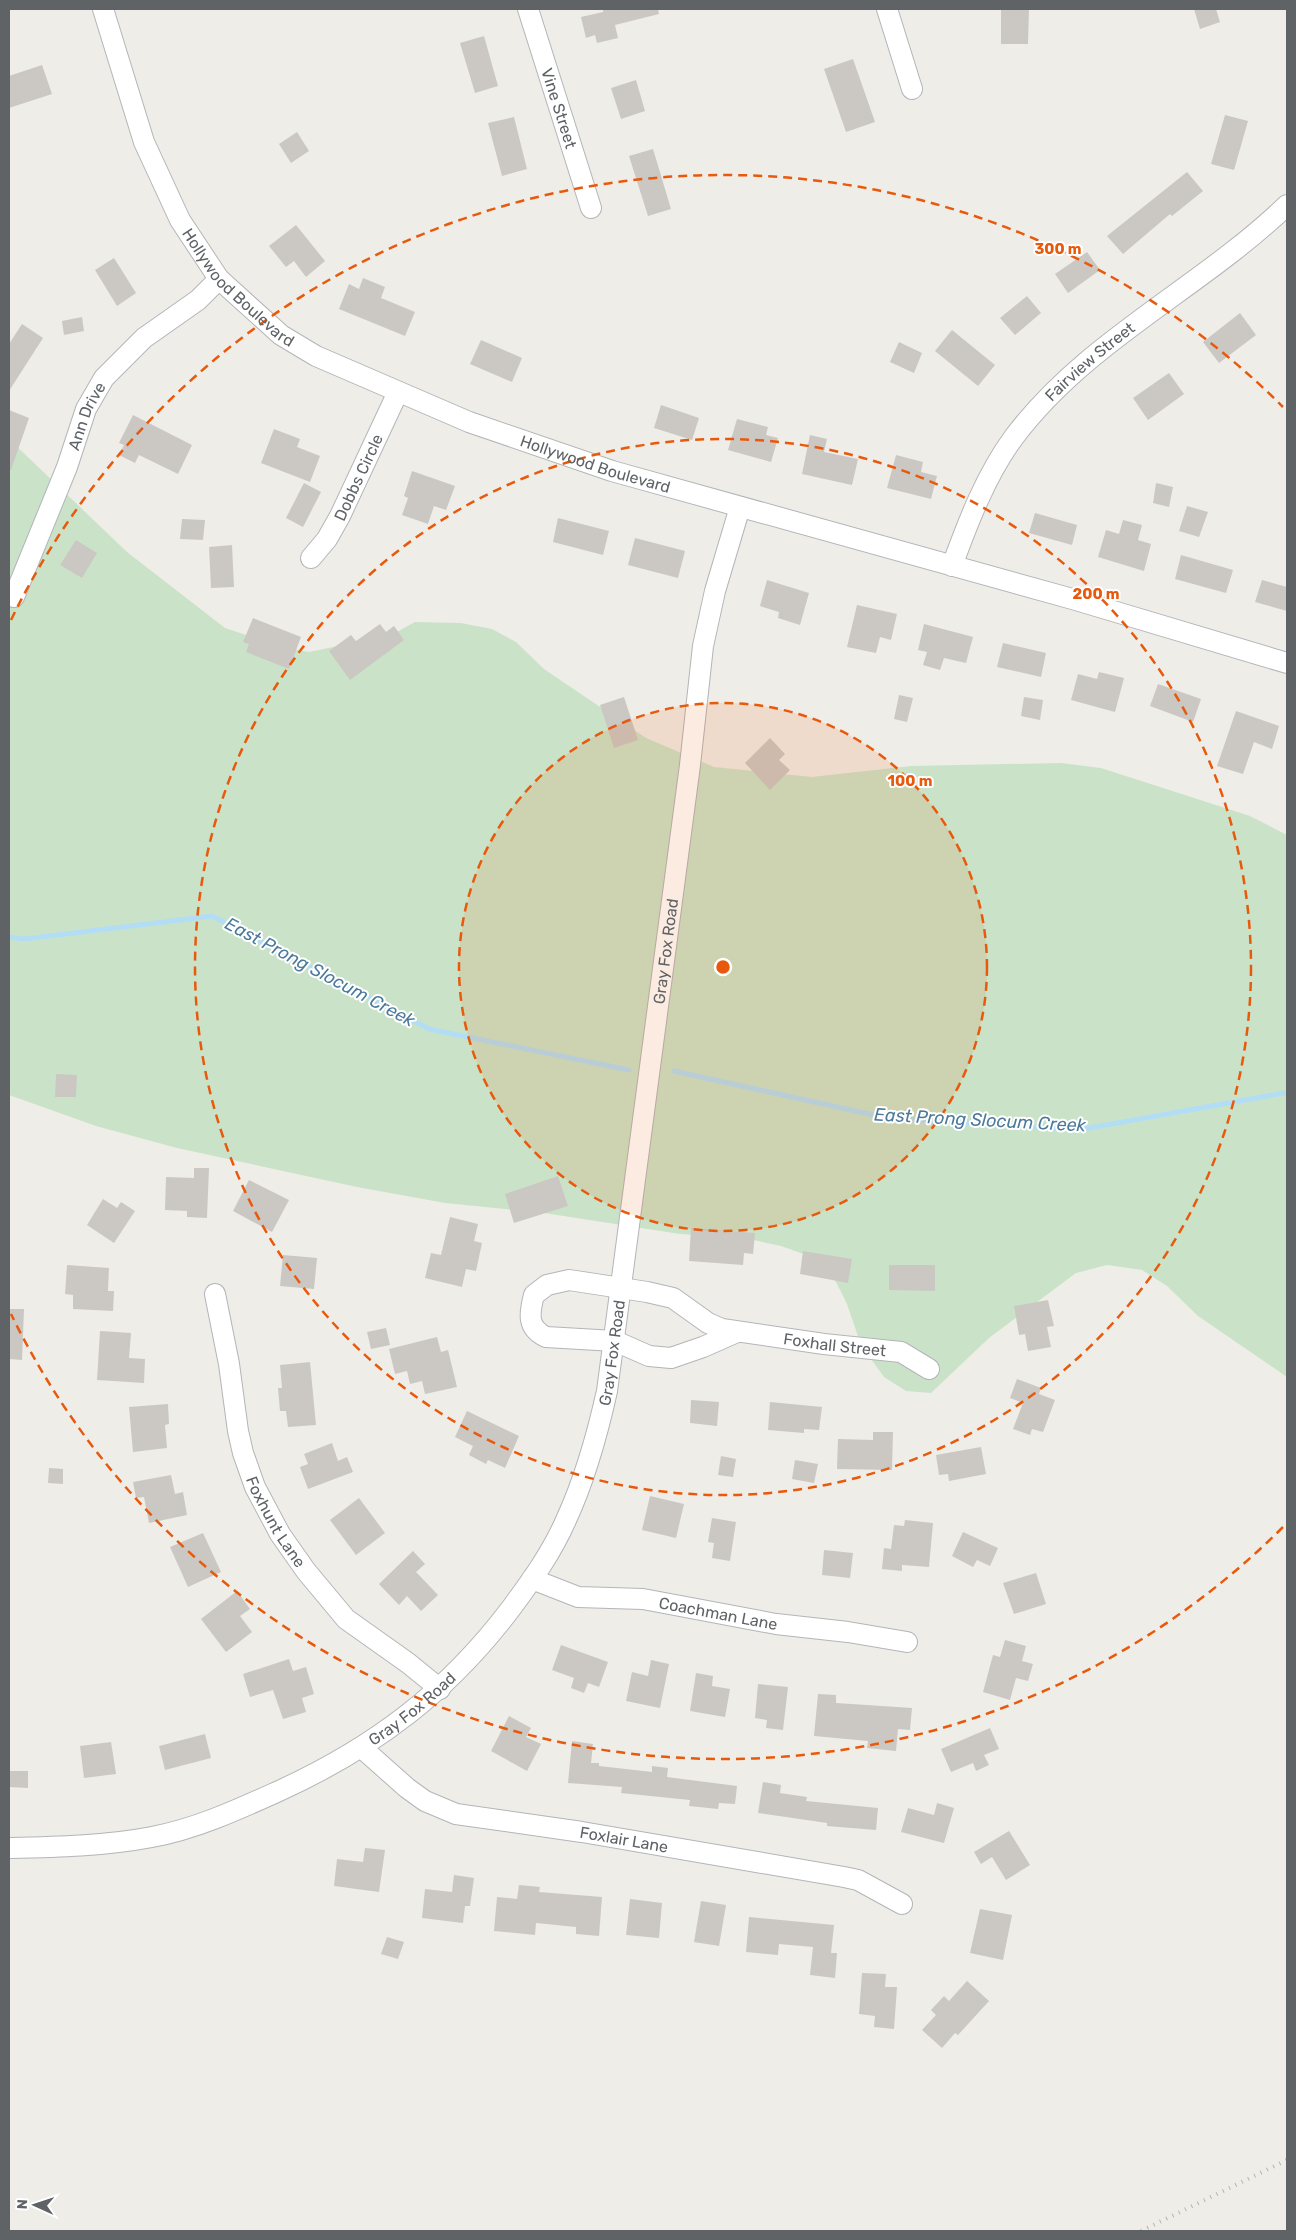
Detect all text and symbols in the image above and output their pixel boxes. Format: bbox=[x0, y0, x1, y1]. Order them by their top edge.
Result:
street label: Vine Street bbox=[537, 66, 581, 151]
street label: Hollywood Boulevard bbox=[178, 225, 298, 351]
text: 300 m bbox=[1034, 240, 1082, 258]
street label: Fairview Street bbox=[1041, 318, 1139, 405]
street label: Ann Drive bbox=[64, 379, 110, 453]
street label: Dobbs Circle bbox=[330, 431, 387, 524]
street label: Hollywood Boulevard bbox=[518, 431, 673, 497]
text: 200 m bbox=[1072, 585, 1120, 603]
text: 100 m bbox=[888, 772, 932, 790]
street label: Gray Fox Road bbox=[649, 897, 682, 1005]
water label: East Prong Slocum Creek bbox=[221, 913, 419, 1032]
centre of rings bbox=[714, 958, 732, 976]
water label: East Prong Slocum Creek bbox=[874, 1103, 1087, 1137]
street label: Gray Fox Road bbox=[595, 1299, 629, 1408]
street label: Foxhall Street bbox=[782, 1329, 887, 1360]
street label: Foxhunt Lane bbox=[242, 1474, 309, 1571]
street label: Coachman Lane bbox=[657, 1593, 779, 1634]
street label: Gray Fox Road bbox=[365, 1668, 460, 1750]
street label: Foxlair Lane bbox=[578, 1823, 670, 1857]
north arrow bbox=[10, 2180, 60, 2230]
text: N bbox=[14, 2199, 31, 2210]

